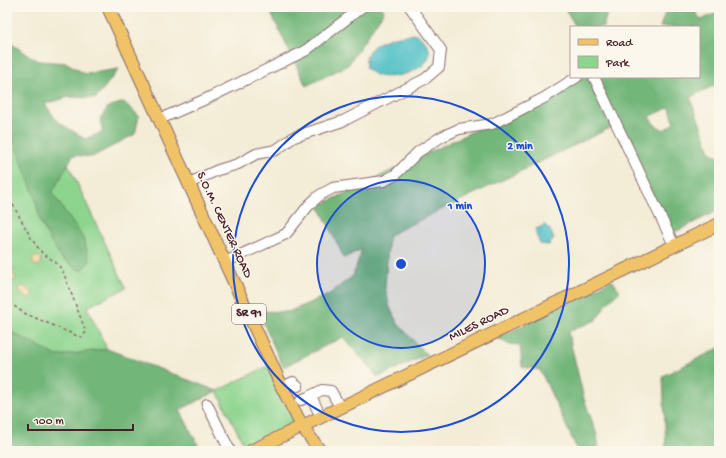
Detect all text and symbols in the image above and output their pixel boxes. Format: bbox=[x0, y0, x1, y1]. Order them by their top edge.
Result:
legend bbox=[570, 26, 700, 78]
text: Road bbox=[606, 37, 633, 51]
text: Park bbox=[605, 57, 631, 71]
text: 2 min bbox=[507, 140, 533, 154]
street label: S.O.M. CENTER ROAD bbox=[193, 169, 255, 281]
text: 1 min bbox=[447, 200, 473, 214]
centre of rings bbox=[394, 257, 408, 271]
street label: MILES ROAD bbox=[447, 303, 512, 345]
road number: SR 91 bbox=[232, 304, 266, 324]
scale bar bbox=[28, 406, 133, 432]
text: 100 m bbox=[33, 415, 64, 429]

